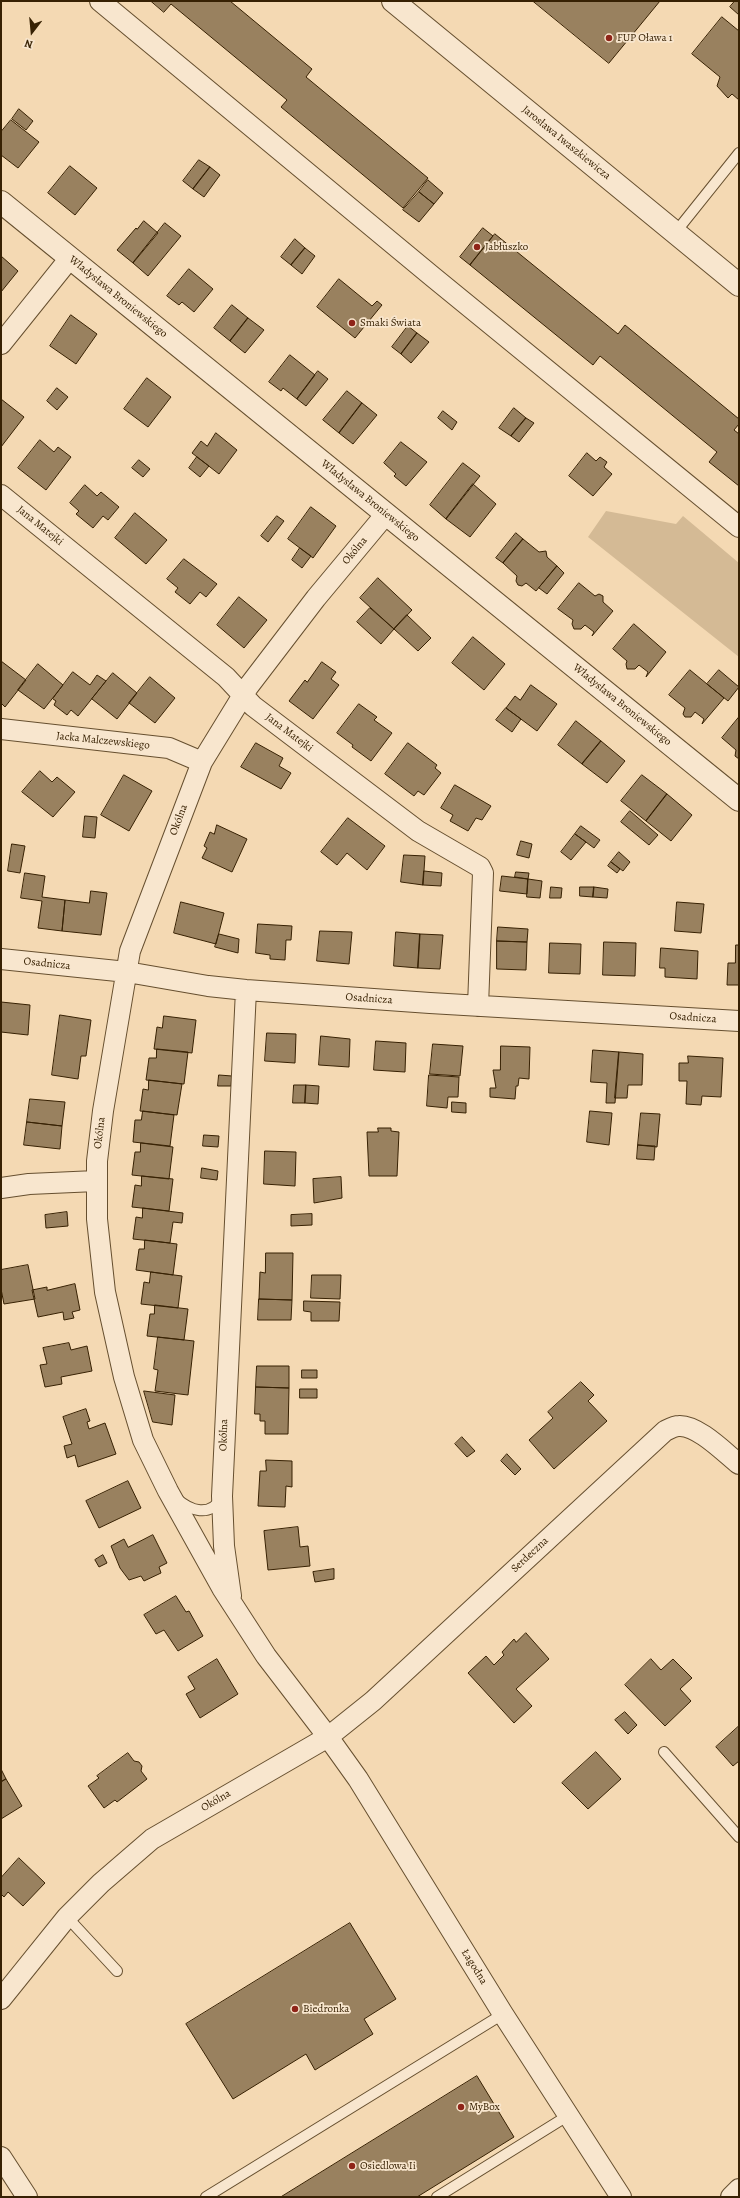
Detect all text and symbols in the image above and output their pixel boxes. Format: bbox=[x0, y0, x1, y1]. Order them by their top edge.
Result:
north arrow bbox=[12, 12, 52, 52]
place label: FUP Oława 1 bbox=[617, 31, 673, 45]
marker: FUP Oława 1 bbox=[604, 33, 614, 43]
text: N bbox=[23, 36, 34, 52]
street label: Jarosława Iwaszkiewicza bbox=[519, 103, 613, 183]
place label: Jabłuszko bbox=[485, 240, 528, 254]
marker: Jabłuszko bbox=[472, 242, 482, 252]
street label: Władysława Broniewskiego bbox=[66, 253, 170, 341]
place label: Smaki Świata bbox=[360, 316, 421, 330]
marker: Smaki Świata bbox=[347, 318, 357, 328]
street label: Władysława Broniewskiego bbox=[318, 457, 422, 545]
street label: Jana Matejki bbox=[14, 503, 66, 549]
street label: Okólna bbox=[340, 534, 370, 568]
street label: Władysława Broniewskiego bbox=[570, 661, 674, 749]
street label: Jana Matejki bbox=[263, 711, 315, 755]
street label: Jacka Malczewskiego bbox=[56, 730, 150, 752]
street label: Okólna bbox=[167, 803, 191, 837]
street label: Osadnicza bbox=[23, 955, 71, 973]
street label: Osadnicza bbox=[345, 991, 393, 1007]
street label: Osadnicza bbox=[669, 1010, 717, 1026]
street label: Okólna bbox=[91, 1116, 109, 1150]
street label: Okólna bbox=[217, 1419, 231, 1451]
street label: Serdeczna bbox=[509, 1534, 551, 1576]
street label: Okólna bbox=[199, 1787, 233, 1815]
street label: Łagodna bbox=[458, 1947, 490, 1987]
place label: Biedronka bbox=[303, 2002, 349, 2016]
marker: Biedronka bbox=[290, 2004, 300, 2014]
place label: MyBox bbox=[469, 2100, 500, 2114]
marker: MyBox bbox=[456, 2102, 466, 2112]
place label: Osiedlowa Ii bbox=[360, 2159, 416, 2173]
marker: Osiedlowa Ii bbox=[347, 2161, 357, 2171]

